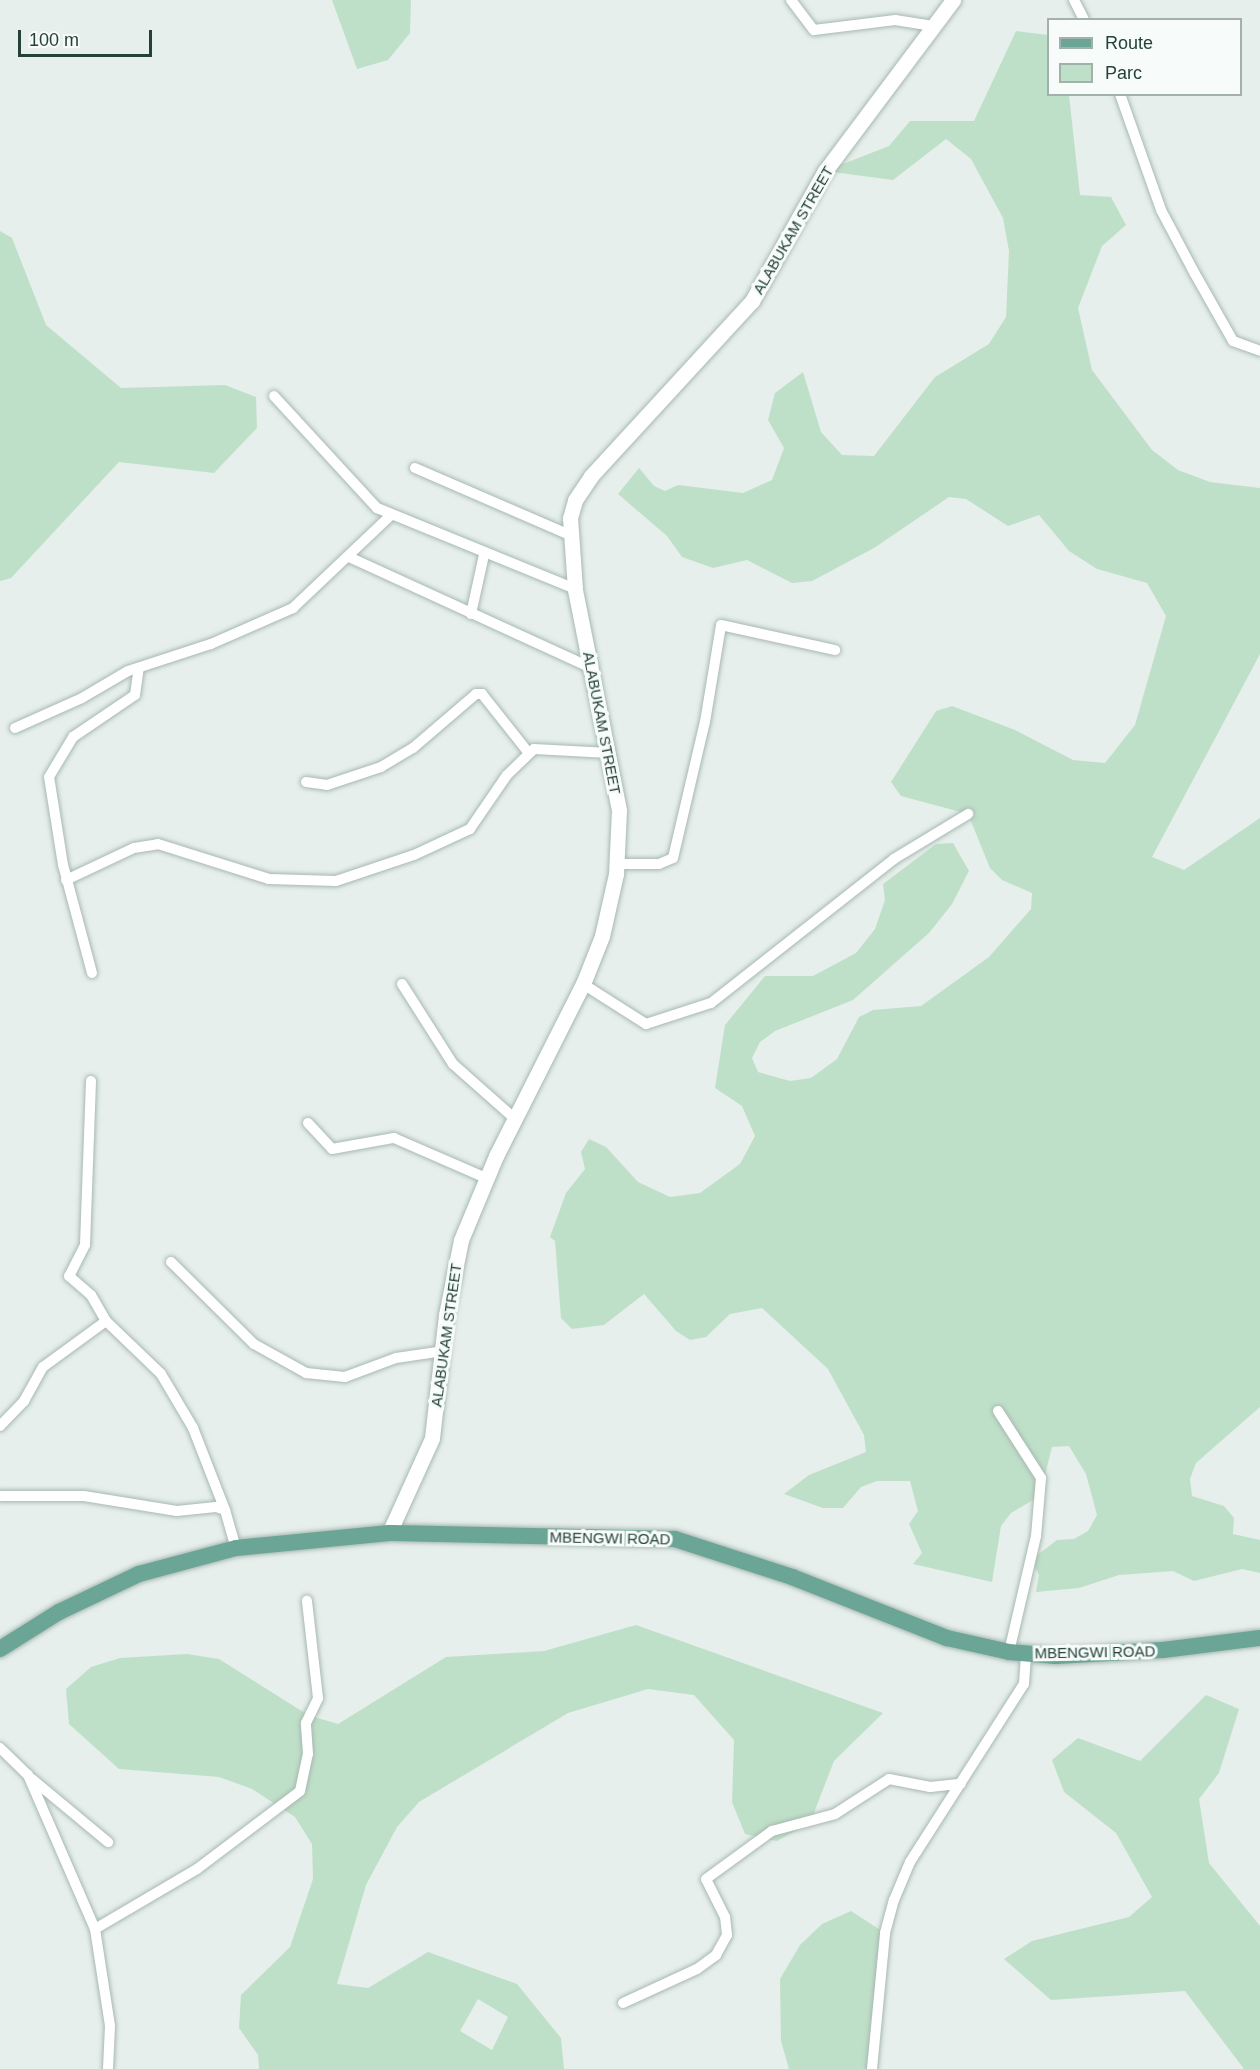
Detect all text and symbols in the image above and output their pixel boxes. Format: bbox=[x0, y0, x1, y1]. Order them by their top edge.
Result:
scale bar bbox=[21, 18, 154, 56]
legend bbox=[1047, 18, 1242, 96]
text: 100 m bbox=[29, 30, 79, 50]
text: Route bbox=[1105, 33, 1153, 53]
text: Parc bbox=[1105, 63, 1142, 83]
street label: ALABUKAM STREET bbox=[749, 163, 837, 297]
street label: ALABUKAM STREET bbox=[579, 650, 625, 796]
street label: ALABUKAM STREET bbox=[427, 1262, 465, 1408]
street label: MBENGWI ROAD bbox=[549, 1528, 671, 1548]
street label: MBENGWI ROAD bbox=[1034, 1642, 1156, 1662]

